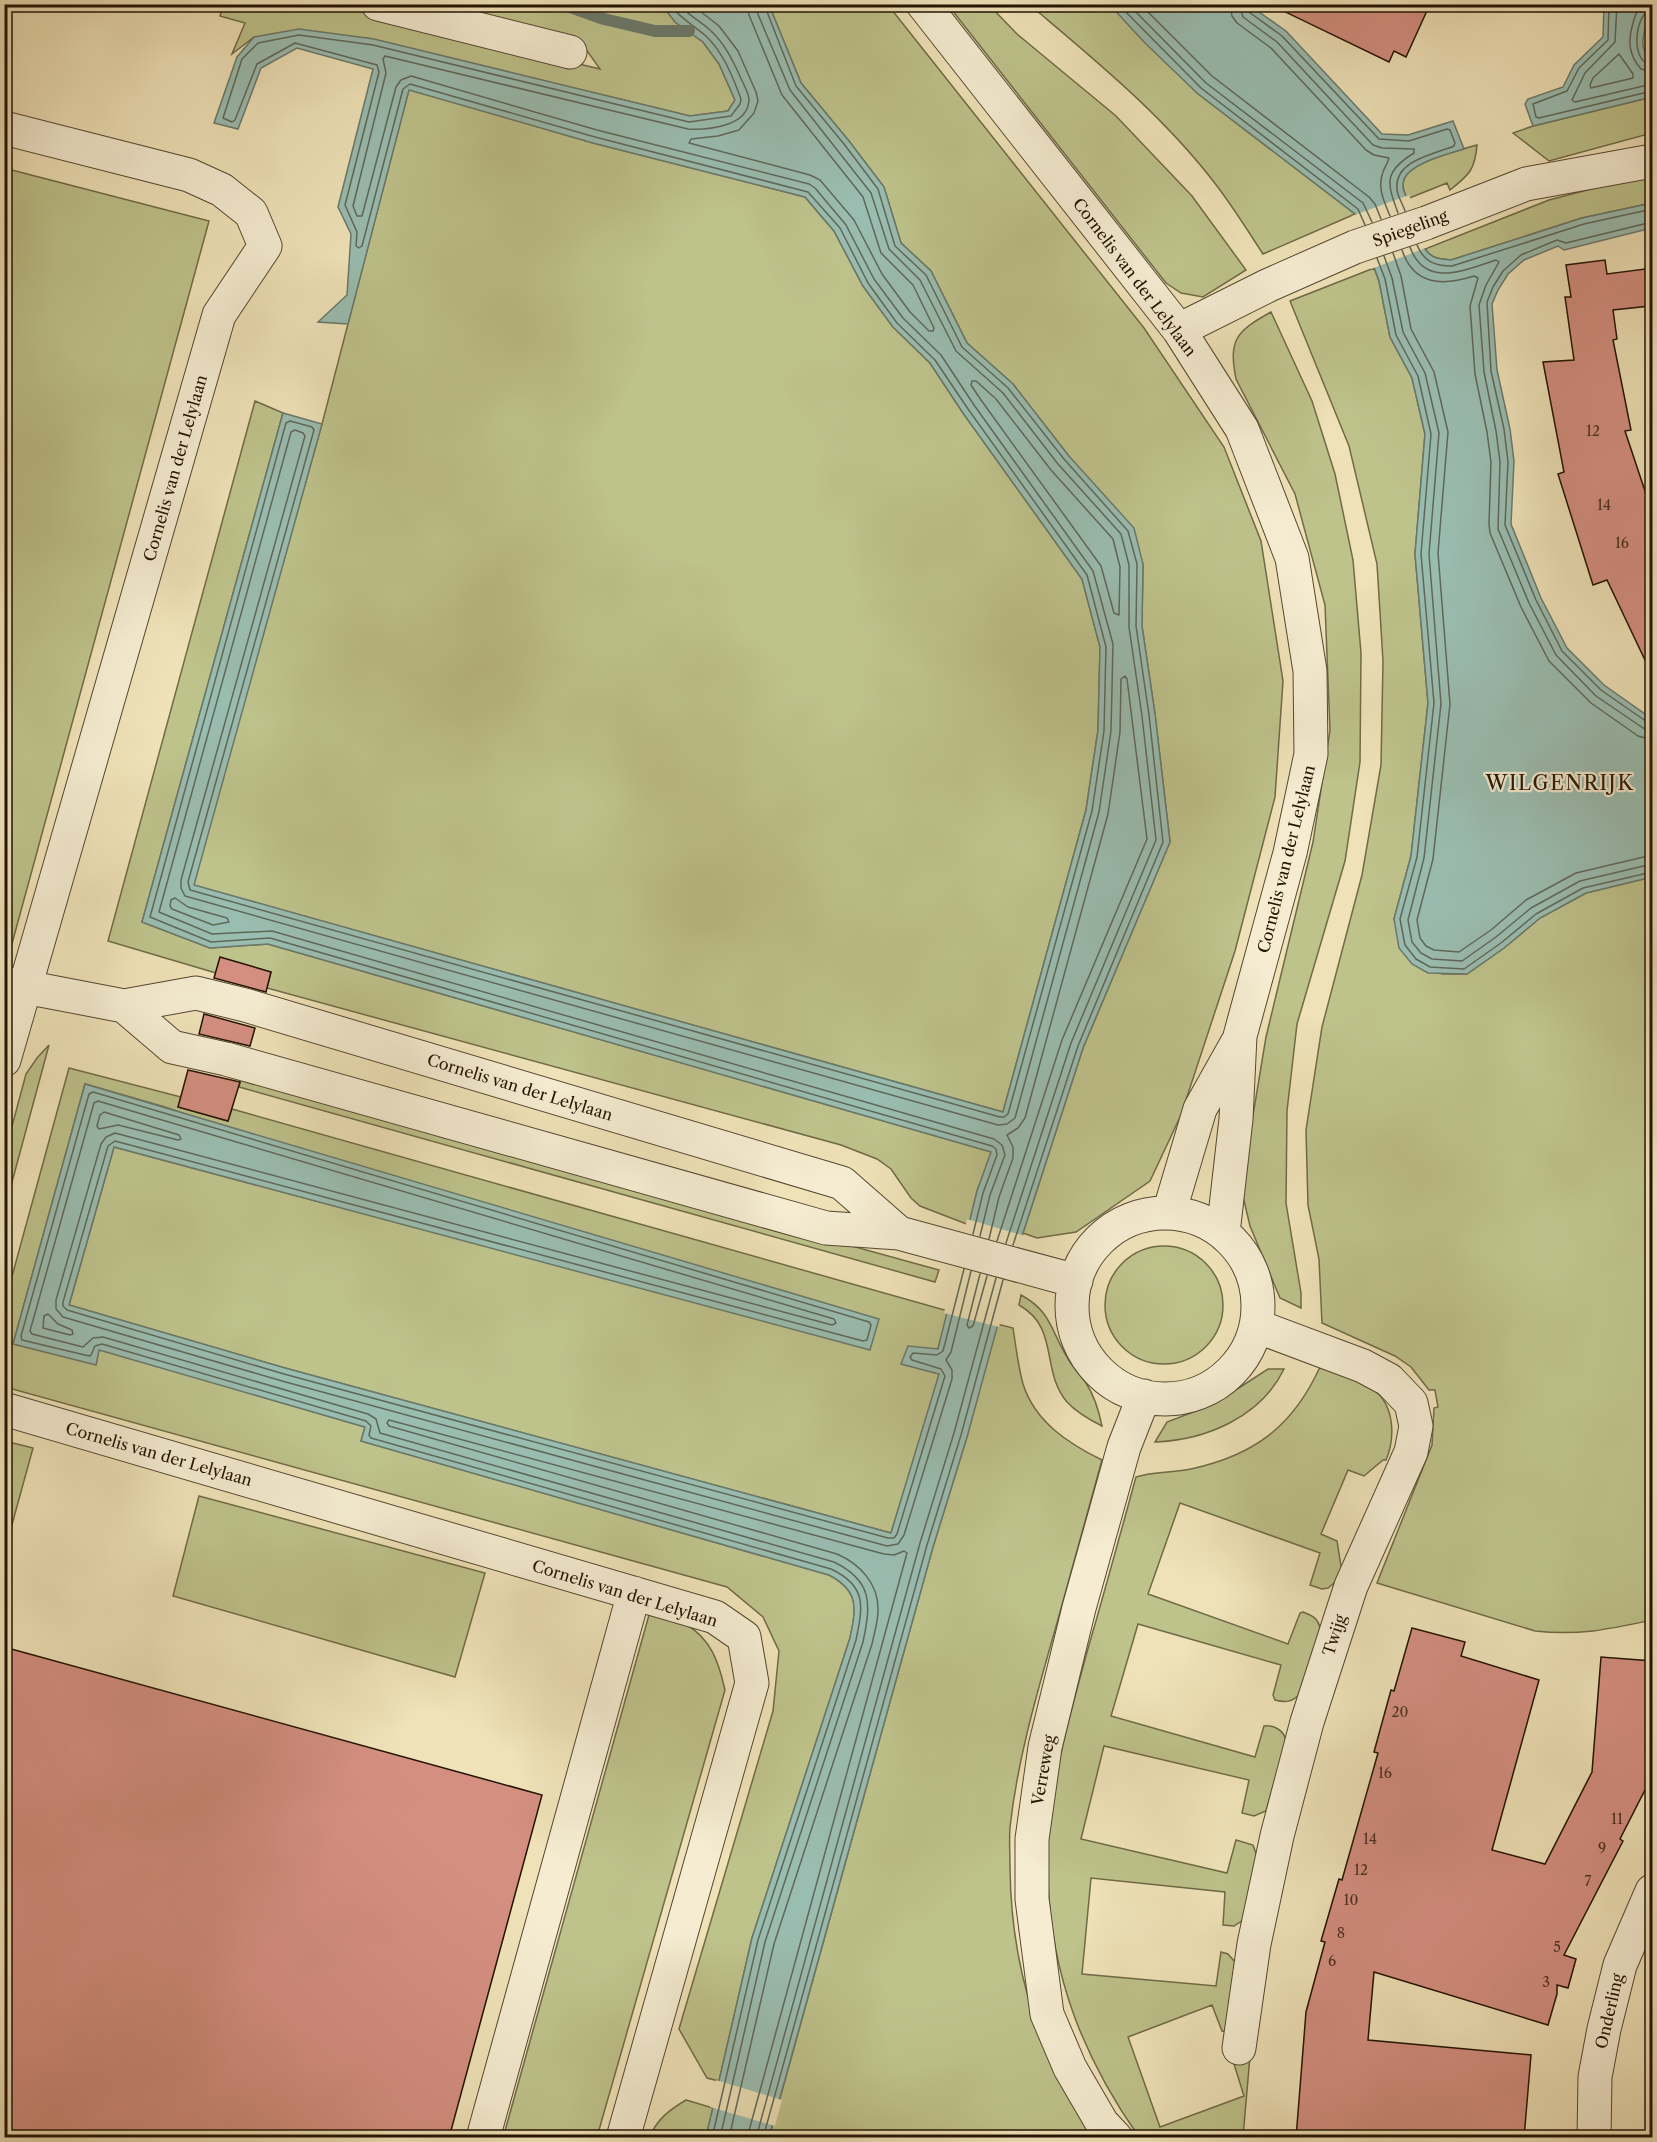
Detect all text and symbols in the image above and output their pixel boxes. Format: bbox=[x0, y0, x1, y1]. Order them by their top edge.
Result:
street label: Cornelis van der Lelylaan bbox=[1069, 194, 1201, 360]
street label: Spiegeling bbox=[1370, 205, 1451, 251]
street label: Cornelis van der Lelylaan bbox=[139, 372, 211, 564]
house number: 12 bbox=[1586, 422, 1600, 440]
house number: 14 bbox=[1597, 496, 1611, 514]
house number: 16 bbox=[1615, 534, 1629, 552]
street label: Cornelis van der Lelylaan bbox=[1253, 763, 1319, 955]
district label: WILGENRIJK bbox=[1485, 771, 1634, 795]
street label: Cornelis van der Lelylaan bbox=[425, 1049, 615, 1125]
street label: Cornelis van der Lelylaan bbox=[63, 1418, 255, 1490]
street label: Cornelis van der Lelylaan bbox=[530, 1555, 720, 1631]
street label: Twijg bbox=[1318, 1611, 1350, 1658]
house number: 20 bbox=[1392, 1703, 1409, 1721]
street label: Verreweg bbox=[1027, 1733, 1059, 1808]
house number: 16 bbox=[1378, 1764, 1392, 1782]
house number: 11 bbox=[1611, 1810, 1623, 1828]
house number: 14 bbox=[1363, 1830, 1377, 1848]
house number: 9 bbox=[1598, 1839, 1606, 1857]
house number: 12 bbox=[1354, 1861, 1368, 1879]
house number: 7 bbox=[1585, 1872, 1592, 1890]
house number: 10 bbox=[1344, 1891, 1358, 1909]
house number: 8 bbox=[1337, 1924, 1345, 1942]
house number: 5 bbox=[1553, 1938, 1561, 1956]
house number: 6 bbox=[1328, 1952, 1336, 1970]
street label: Onderling bbox=[1591, 1971, 1628, 2051]
house number: 3 bbox=[1542, 1973, 1550, 1991]

